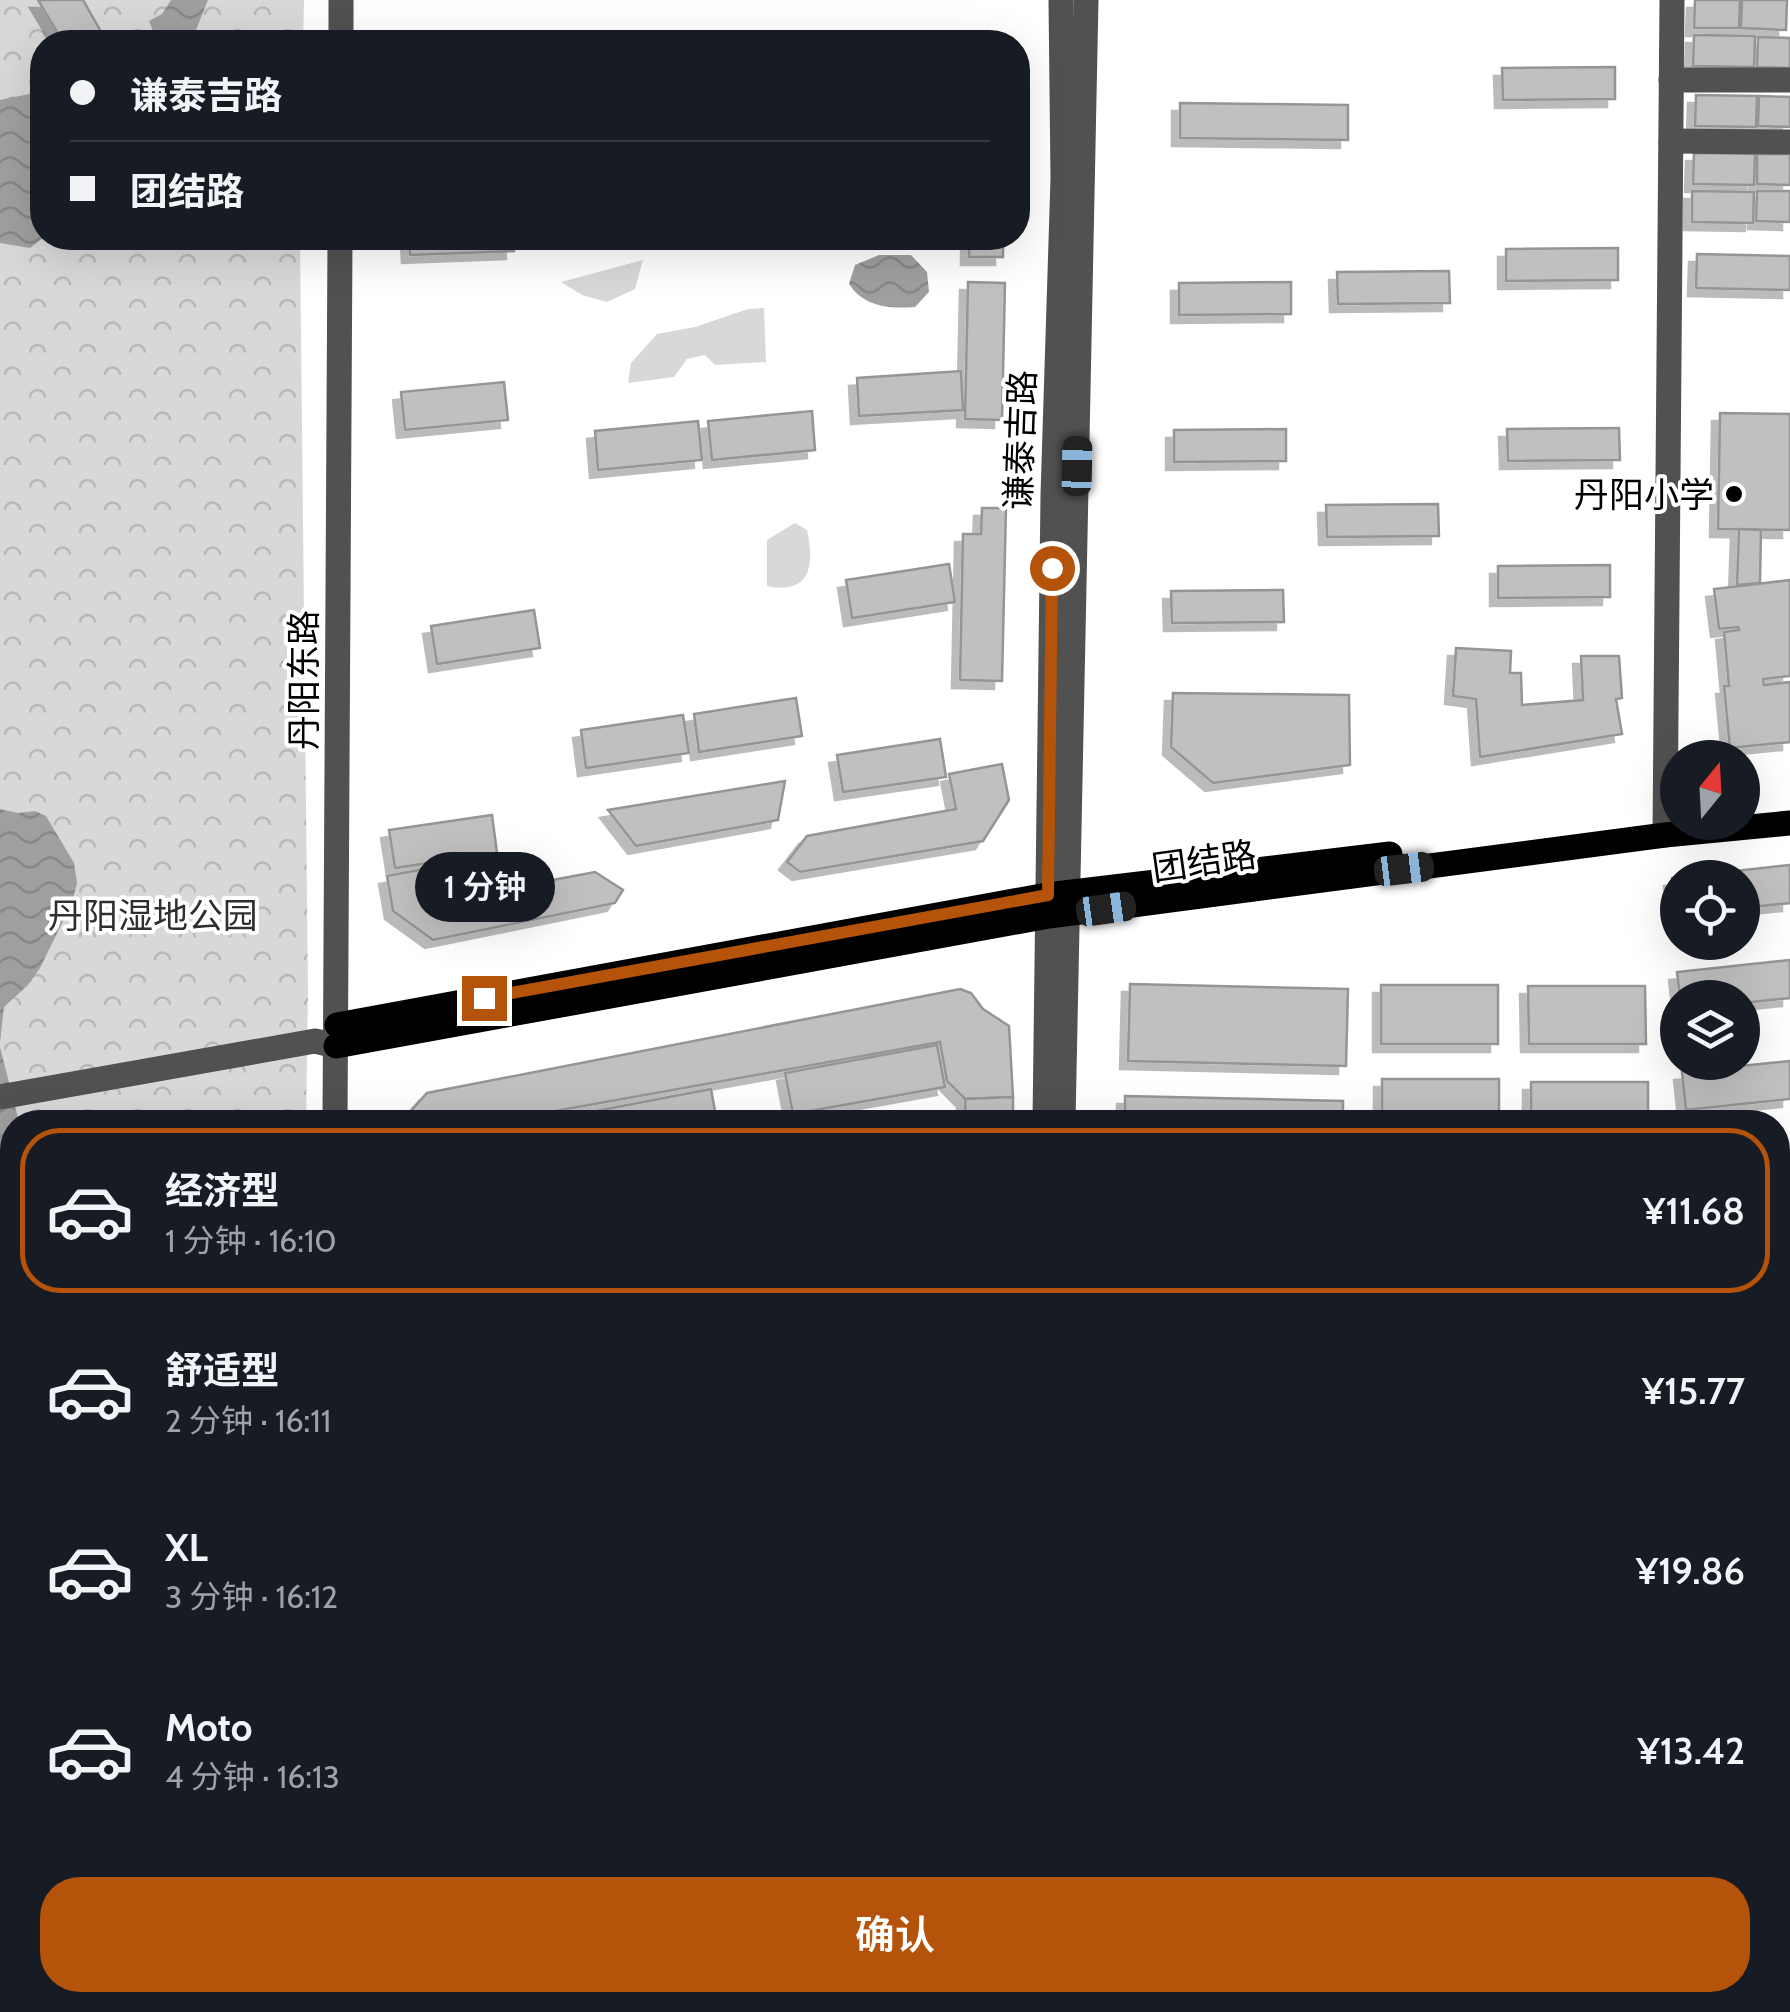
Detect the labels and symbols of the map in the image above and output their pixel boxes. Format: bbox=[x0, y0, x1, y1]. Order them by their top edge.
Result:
street label: 谦泰吉路 bbox=[996, 369, 1044, 511]
car bbox=[1061, 436, 1093, 496]
place label: 丹阳小学 bbox=[1574, 473, 1714, 516]
marker: 丹阳小学 bbox=[1723, 483, 1745, 505]
route start bbox=[1030, 546, 1075, 591]
street label: 丹阳东路 bbox=[282, 610, 325, 750]
north arrow bbox=[1660, 740, 1760, 840]
street label: 团结路 bbox=[1149, 832, 1259, 890]
car bbox=[1372, 850, 1436, 888]
callout: 1 分钟 bbox=[414, 853, 554, 923]
car bbox=[1074, 890, 1138, 928]
park label: 丹阳湿地公园 bbox=[48, 894, 258, 937]
route end bbox=[462, 976, 507, 1021]

